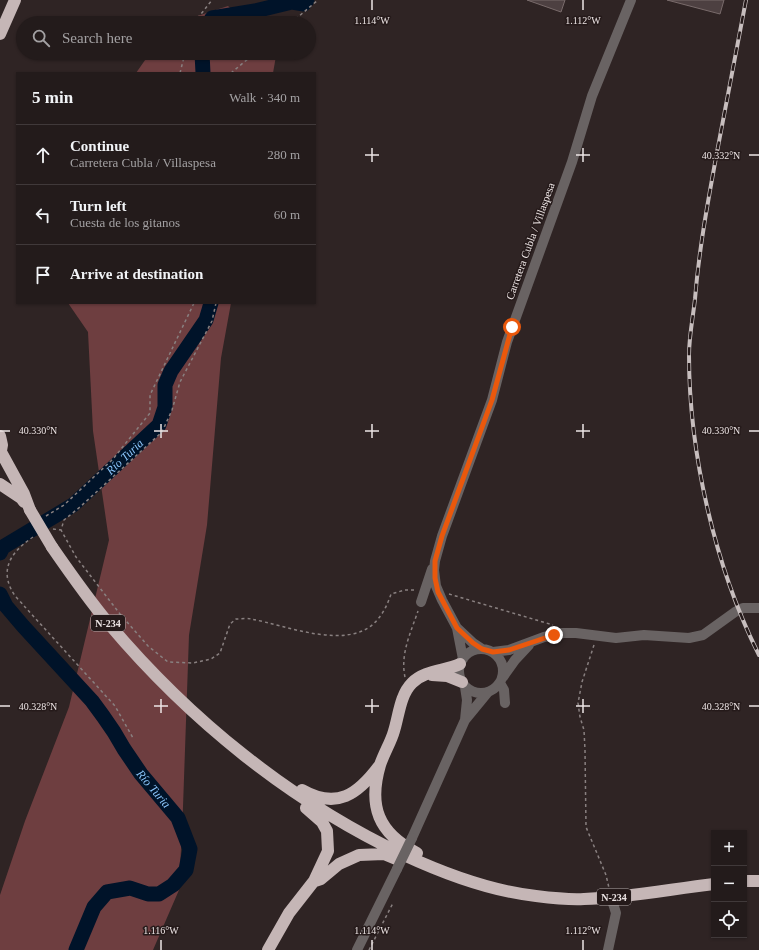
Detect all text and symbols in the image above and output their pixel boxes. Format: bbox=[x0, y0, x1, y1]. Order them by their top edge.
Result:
text: 1.114°W bbox=[354, 15, 390, 26]
text: 1.112°W bbox=[565, 15, 601, 26]
search box bbox=[16, 16, 316, 60]
icon: search bbox=[30, 27, 52, 49]
text: Search here bbox=[62, 30, 132, 46]
text: 5 min bbox=[32, 88, 73, 107]
text: Walk · 340 m bbox=[229, 90, 300, 105]
text: Continue bbox=[70, 138, 129, 154]
icon: ahead bbox=[32, 144, 54, 166]
text: 280 m bbox=[267, 147, 300, 162]
text: 40.332°N bbox=[702, 150, 740, 161]
text: Carretera Cubla / Villaspesa bbox=[70, 155, 216, 170]
street label: Carretera Cubla / Villaspesa bbox=[503, 181, 557, 301]
text: Turn left bbox=[70, 198, 127, 214]
icon: left bbox=[32, 204, 54, 226]
text: 60 m bbox=[274, 207, 300, 222]
text: Cuesta de los gitanos bbox=[70, 215, 180, 230]
icon: arrive bbox=[32, 264, 54, 286]
text: Arrive at destination bbox=[70, 266, 203, 282]
route start bbox=[503, 318, 521, 336]
text: 40.330°N bbox=[19, 425, 57, 436]
text: 40.330°N bbox=[702, 425, 740, 436]
water label: Río Turia bbox=[102, 436, 146, 478]
road number: N-234 bbox=[91, 615, 125, 631]
route end bbox=[545, 626, 563, 644]
text: 40.328°N bbox=[19, 701, 57, 712]
text: 40.328°N bbox=[702, 701, 740, 712]
water label: Río Turia bbox=[133, 766, 174, 811]
map controls bbox=[711, 830, 747, 938]
button: + bbox=[711, 830, 747, 866]
button: − bbox=[711, 866, 747, 902]
road number: N-234 bbox=[597, 889, 631, 905]
button: locate bbox=[711, 902, 747, 938]
text: 1.116°W bbox=[143, 925, 179, 936]
text: 1.114°W bbox=[354, 925, 390, 936]
text: 1.112°W bbox=[565, 925, 601, 936]

